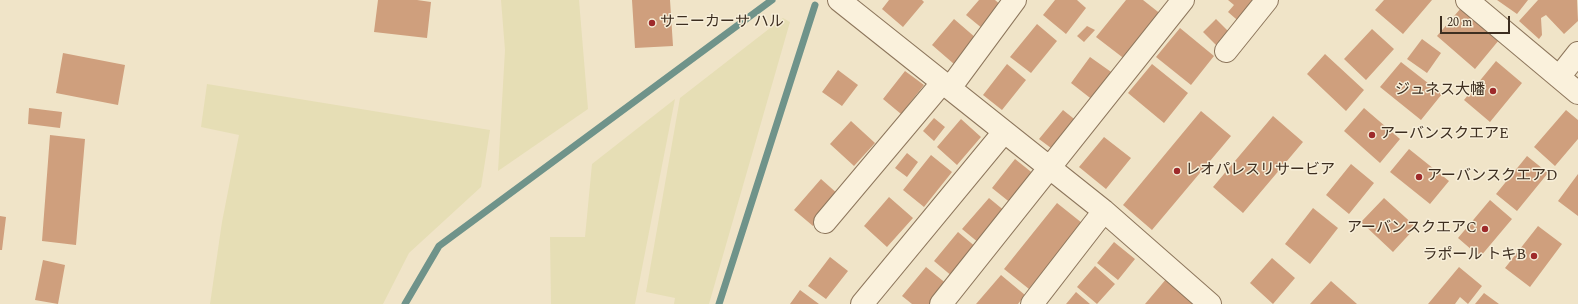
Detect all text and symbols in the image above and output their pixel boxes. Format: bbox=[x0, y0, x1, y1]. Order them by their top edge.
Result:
scale bar bbox=[1442, 8, 1512, 34]
text: 20 m bbox=[1447, 13, 1472, 32]
place label: サニーカーサ ハル bbox=[660, 14, 784, 32]
marker: サニーカーサ ハル bbox=[647, 18, 657, 28]
place label: ジュネス大幡 bbox=[1395, 82, 1485, 100]
marker: ジュネス大幡 bbox=[1488, 86, 1498, 96]
place label: アーバンスクエアE bbox=[1380, 126, 1509, 144]
marker: アーバンスクエアE bbox=[1367, 130, 1377, 140]
place label: レオパレスリサービア bbox=[1185, 162, 1335, 180]
marker: レオパレスリサービア bbox=[1172, 166, 1182, 176]
place label: アーバンスクエアD bbox=[1427, 168, 1558, 186]
marker: アーバンスクエアD bbox=[1414, 172, 1424, 182]
place label: アーバンスクエアC bbox=[1347, 220, 1477, 238]
marker: アーバンスクエアC bbox=[1480, 224, 1490, 234]
place label: ラポール トキB bbox=[1422, 247, 1526, 265]
marker: ラポール トキB bbox=[1529, 251, 1539, 261]

